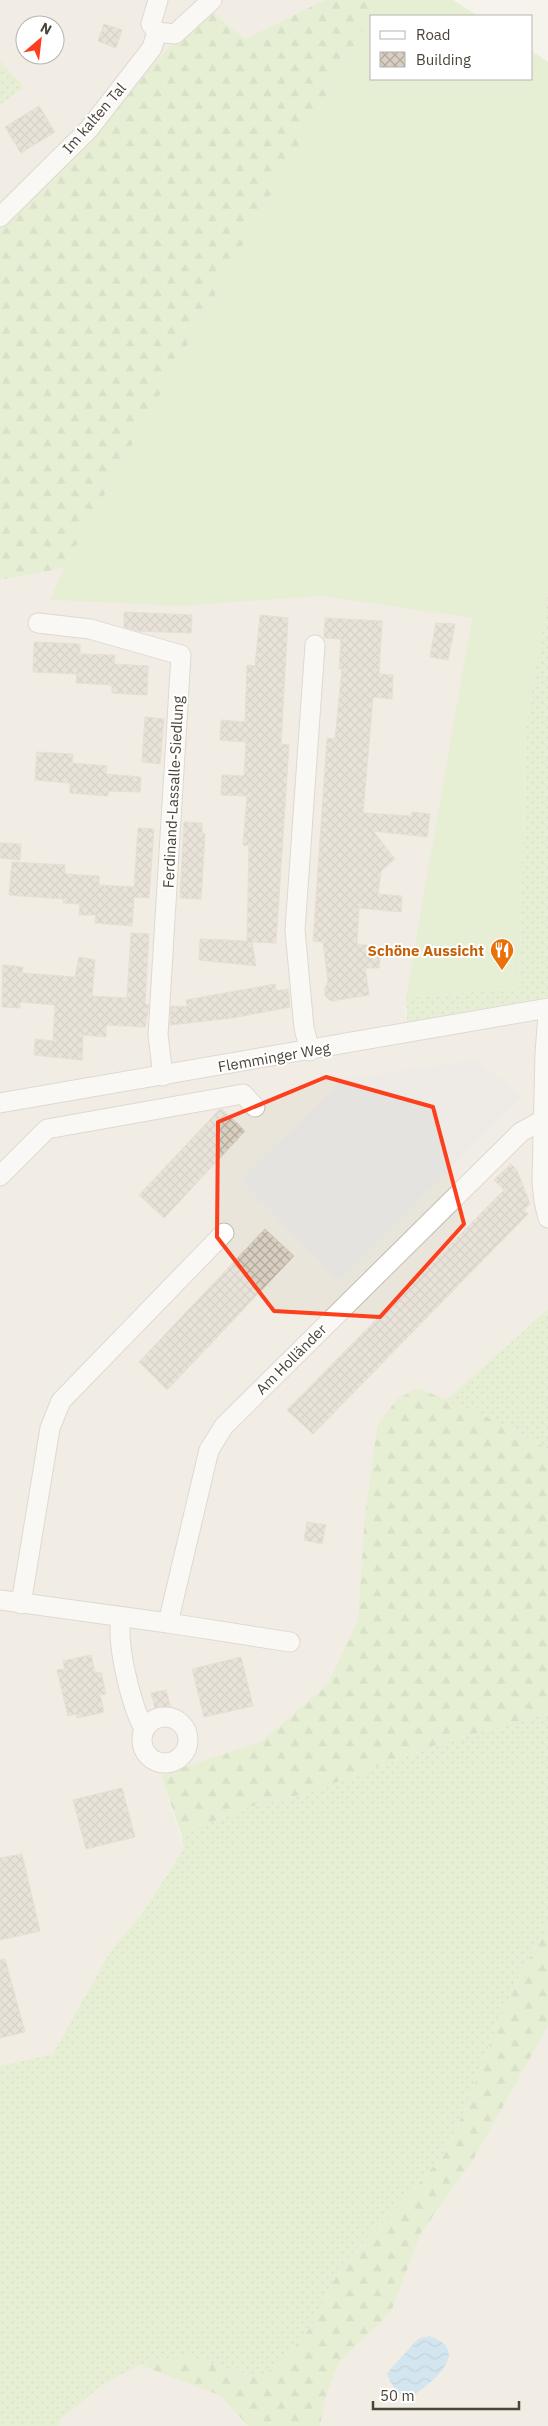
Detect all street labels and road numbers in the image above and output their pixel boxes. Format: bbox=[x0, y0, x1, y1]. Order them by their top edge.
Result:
street label: Im kalten Tal bbox=[58, 79, 130, 157]
street label: Ferdinand-Lassalle-Siedlung bbox=[158, 695, 188, 889]
street label: Flemminger Weg bbox=[216, 1038, 332, 1076]
street label: Am Holländer bbox=[252, 1319, 331, 1398]

